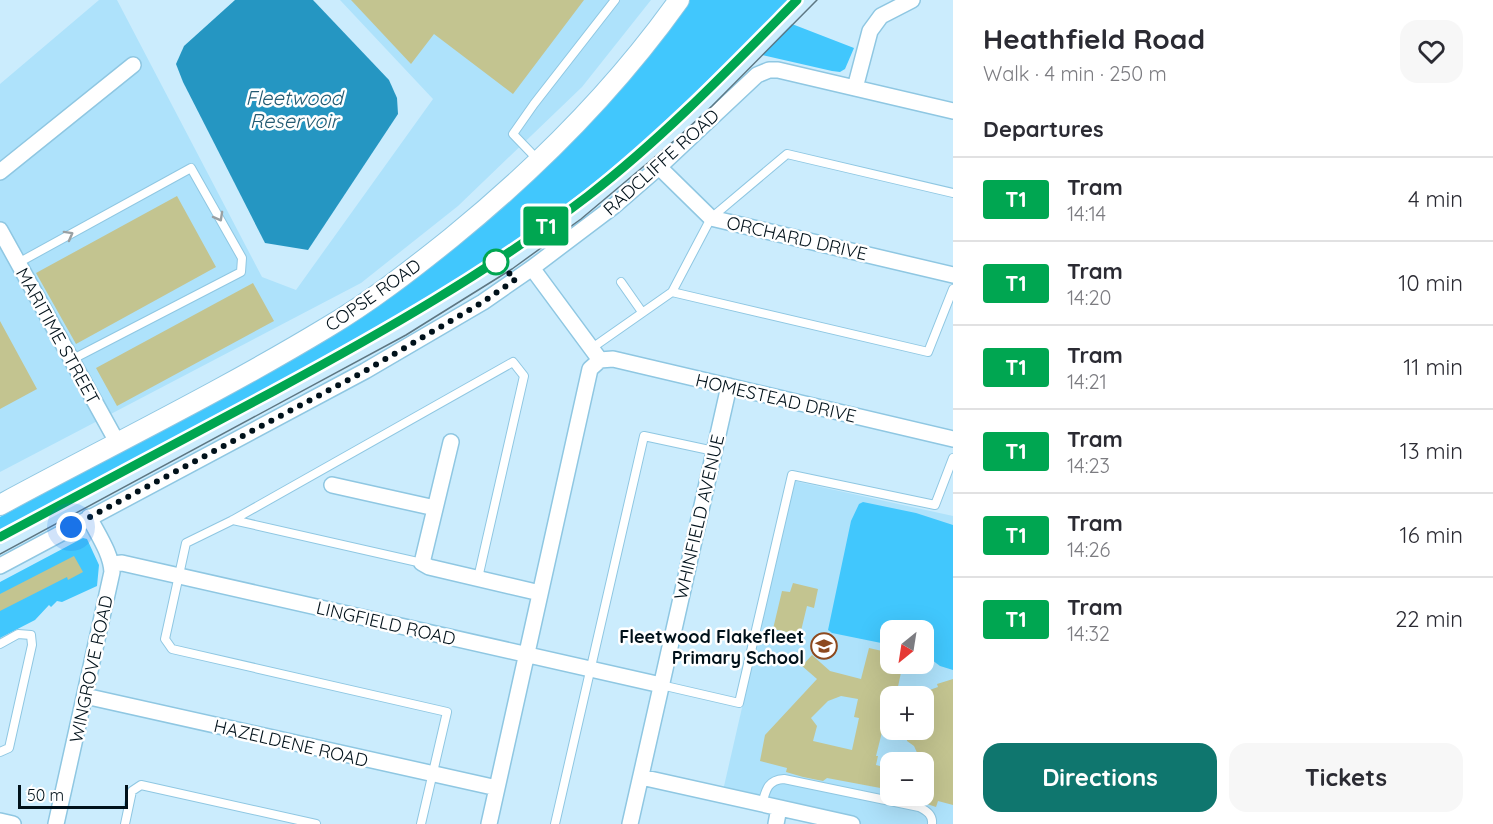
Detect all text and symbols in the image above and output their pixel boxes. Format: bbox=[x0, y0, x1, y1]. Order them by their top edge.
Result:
button: heart bbox=[1400, 20, 1463, 83]
text: Heathfield Road bbox=[983, 21, 1205, 56]
text: Walk · 4 min · 250 m bbox=[983, 61, 1167, 86]
water label: Fleetwood Reservoir bbox=[245, 85, 345, 133]
street label: RADCLIFFE ROAD bbox=[598, 104, 724, 220]
text: Departures bbox=[983, 115, 1104, 143]
text: Tram bbox=[1067, 173, 1123, 201]
text: 4 min bbox=[1408, 185, 1463, 213]
text: T1 bbox=[1005, 186, 1027, 212]
text: 14:14 bbox=[1067, 201, 1106, 226]
line badge: T1 bbox=[519, 206, 573, 246]
one-way arrow bbox=[212, 210, 223, 221]
street label: ORCHARD DRIVE bbox=[724, 211, 870, 265]
text: T1 bbox=[535, 213, 557, 239]
one-way arrow bbox=[63, 231, 74, 242]
unlabelled marker bbox=[483, 249, 509, 275]
street label: COPSE ROAD bbox=[321, 254, 425, 336]
text: Tram bbox=[1067, 257, 1123, 285]
street label: MARITIME STREET bbox=[11, 264, 105, 409]
text: 10 min bbox=[1398, 269, 1463, 297]
text: T1 bbox=[1005, 270, 1027, 296]
text: 14:20 bbox=[1067, 285, 1111, 310]
text: Tram bbox=[1067, 341, 1123, 369]
text: 11 min bbox=[1403, 353, 1463, 381]
text: T1 bbox=[1005, 354, 1027, 380]
street label: HOMESTEAD DRIVE bbox=[693, 368, 859, 428]
text: 14:21 bbox=[1067, 369, 1107, 394]
text: Tram bbox=[1067, 425, 1123, 453]
street label: WHINFIELD AVENUE bbox=[669, 432, 729, 602]
text: 13 min bbox=[1400, 437, 1463, 465]
text: T1 bbox=[1005, 438, 1027, 464]
text: 14:23 bbox=[1067, 453, 1110, 478]
text: Tram bbox=[1067, 509, 1123, 537]
your location bbox=[56, 512, 86, 542]
text: 16 min bbox=[1400, 521, 1463, 549]
text: T1 bbox=[1005, 522, 1027, 548]
text: 14:26 bbox=[1067, 537, 1110, 562]
street label: WINGROVE ROAD bbox=[64, 593, 118, 745]
text: Tram bbox=[1067, 593, 1123, 621]
street label: LINGFIELD ROAD bbox=[314, 596, 458, 650]
text: 22 min bbox=[1395, 605, 1463, 633]
text: T1 bbox=[1005, 606, 1027, 632]
north arrow bbox=[880, 620, 934, 674]
map controls bbox=[880, 620, 934, 806]
text: 14:32 bbox=[1067, 621, 1110, 646]
place label: Fleetwood Flakefleet Primary School bbox=[619, 625, 804, 669]
school or university icon: Fleetwood Flakefleet Primary School bbox=[809, 631, 839, 661]
button: + bbox=[880, 686, 934, 740]
street label: HAZELDENE ROAD bbox=[212, 714, 370, 772]
button: Directions bbox=[983, 743, 1217, 812]
button: Tickets bbox=[1229, 743, 1463, 812]
button: − bbox=[880, 752, 934, 806]
scale bar bbox=[18, 782, 128, 810]
text: 50 m bbox=[27, 785, 64, 805]

